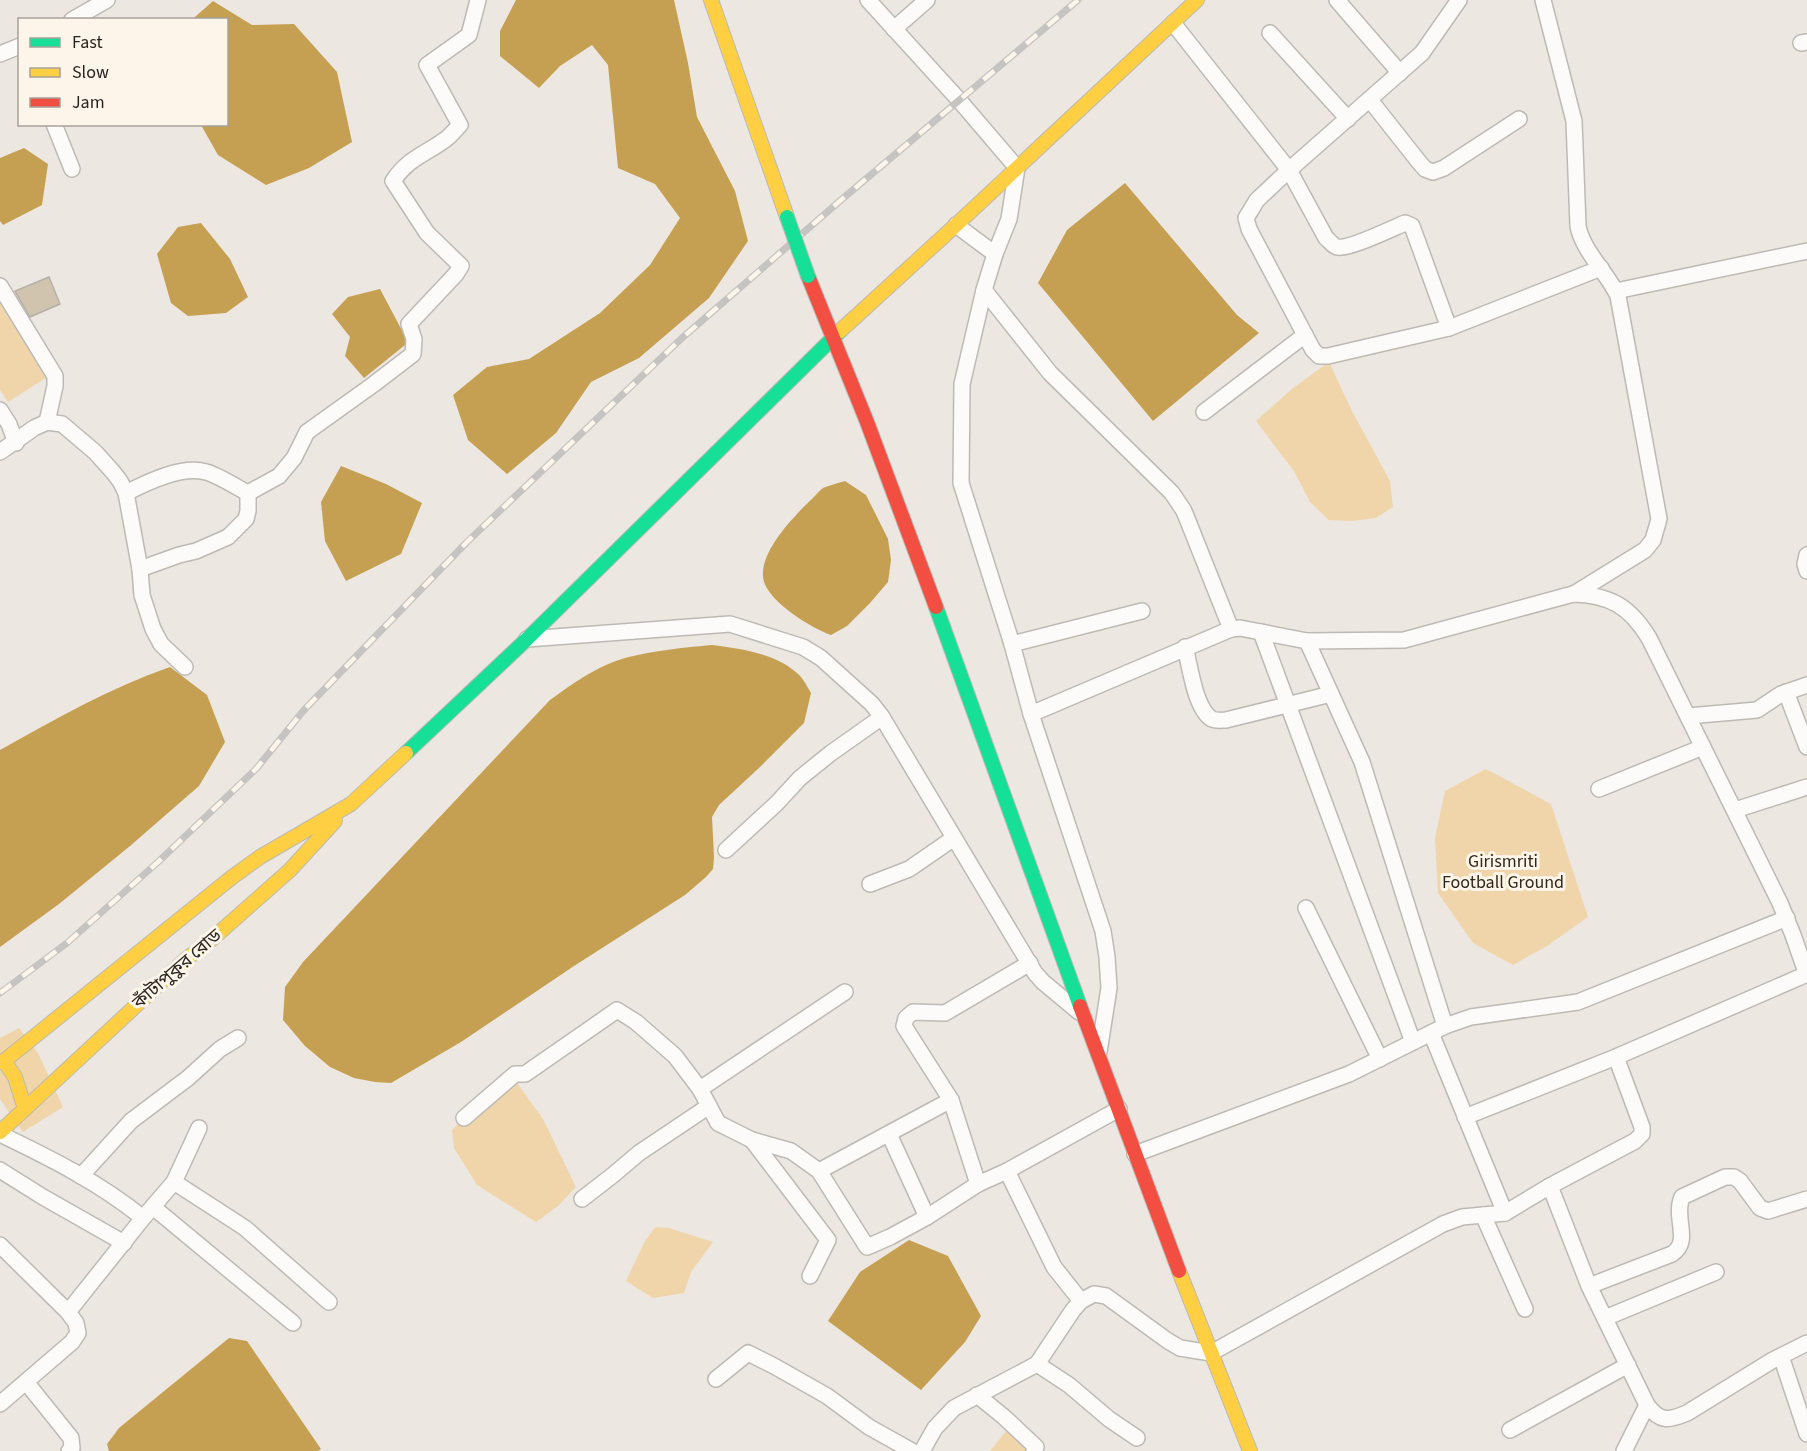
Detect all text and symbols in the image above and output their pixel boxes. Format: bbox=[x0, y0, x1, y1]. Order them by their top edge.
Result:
legend bbox=[18, 18, 228, 126]
text: Fast bbox=[72, 30, 103, 55]
text: Slow bbox=[72, 60, 109, 85]
text: Jam bbox=[72, 90, 105, 115]
park label: Girismriti Football Ground bbox=[1442, 849, 1564, 895]
street label: কাঁটাপুকুর রোড bbox=[126, 923, 227, 1015]

